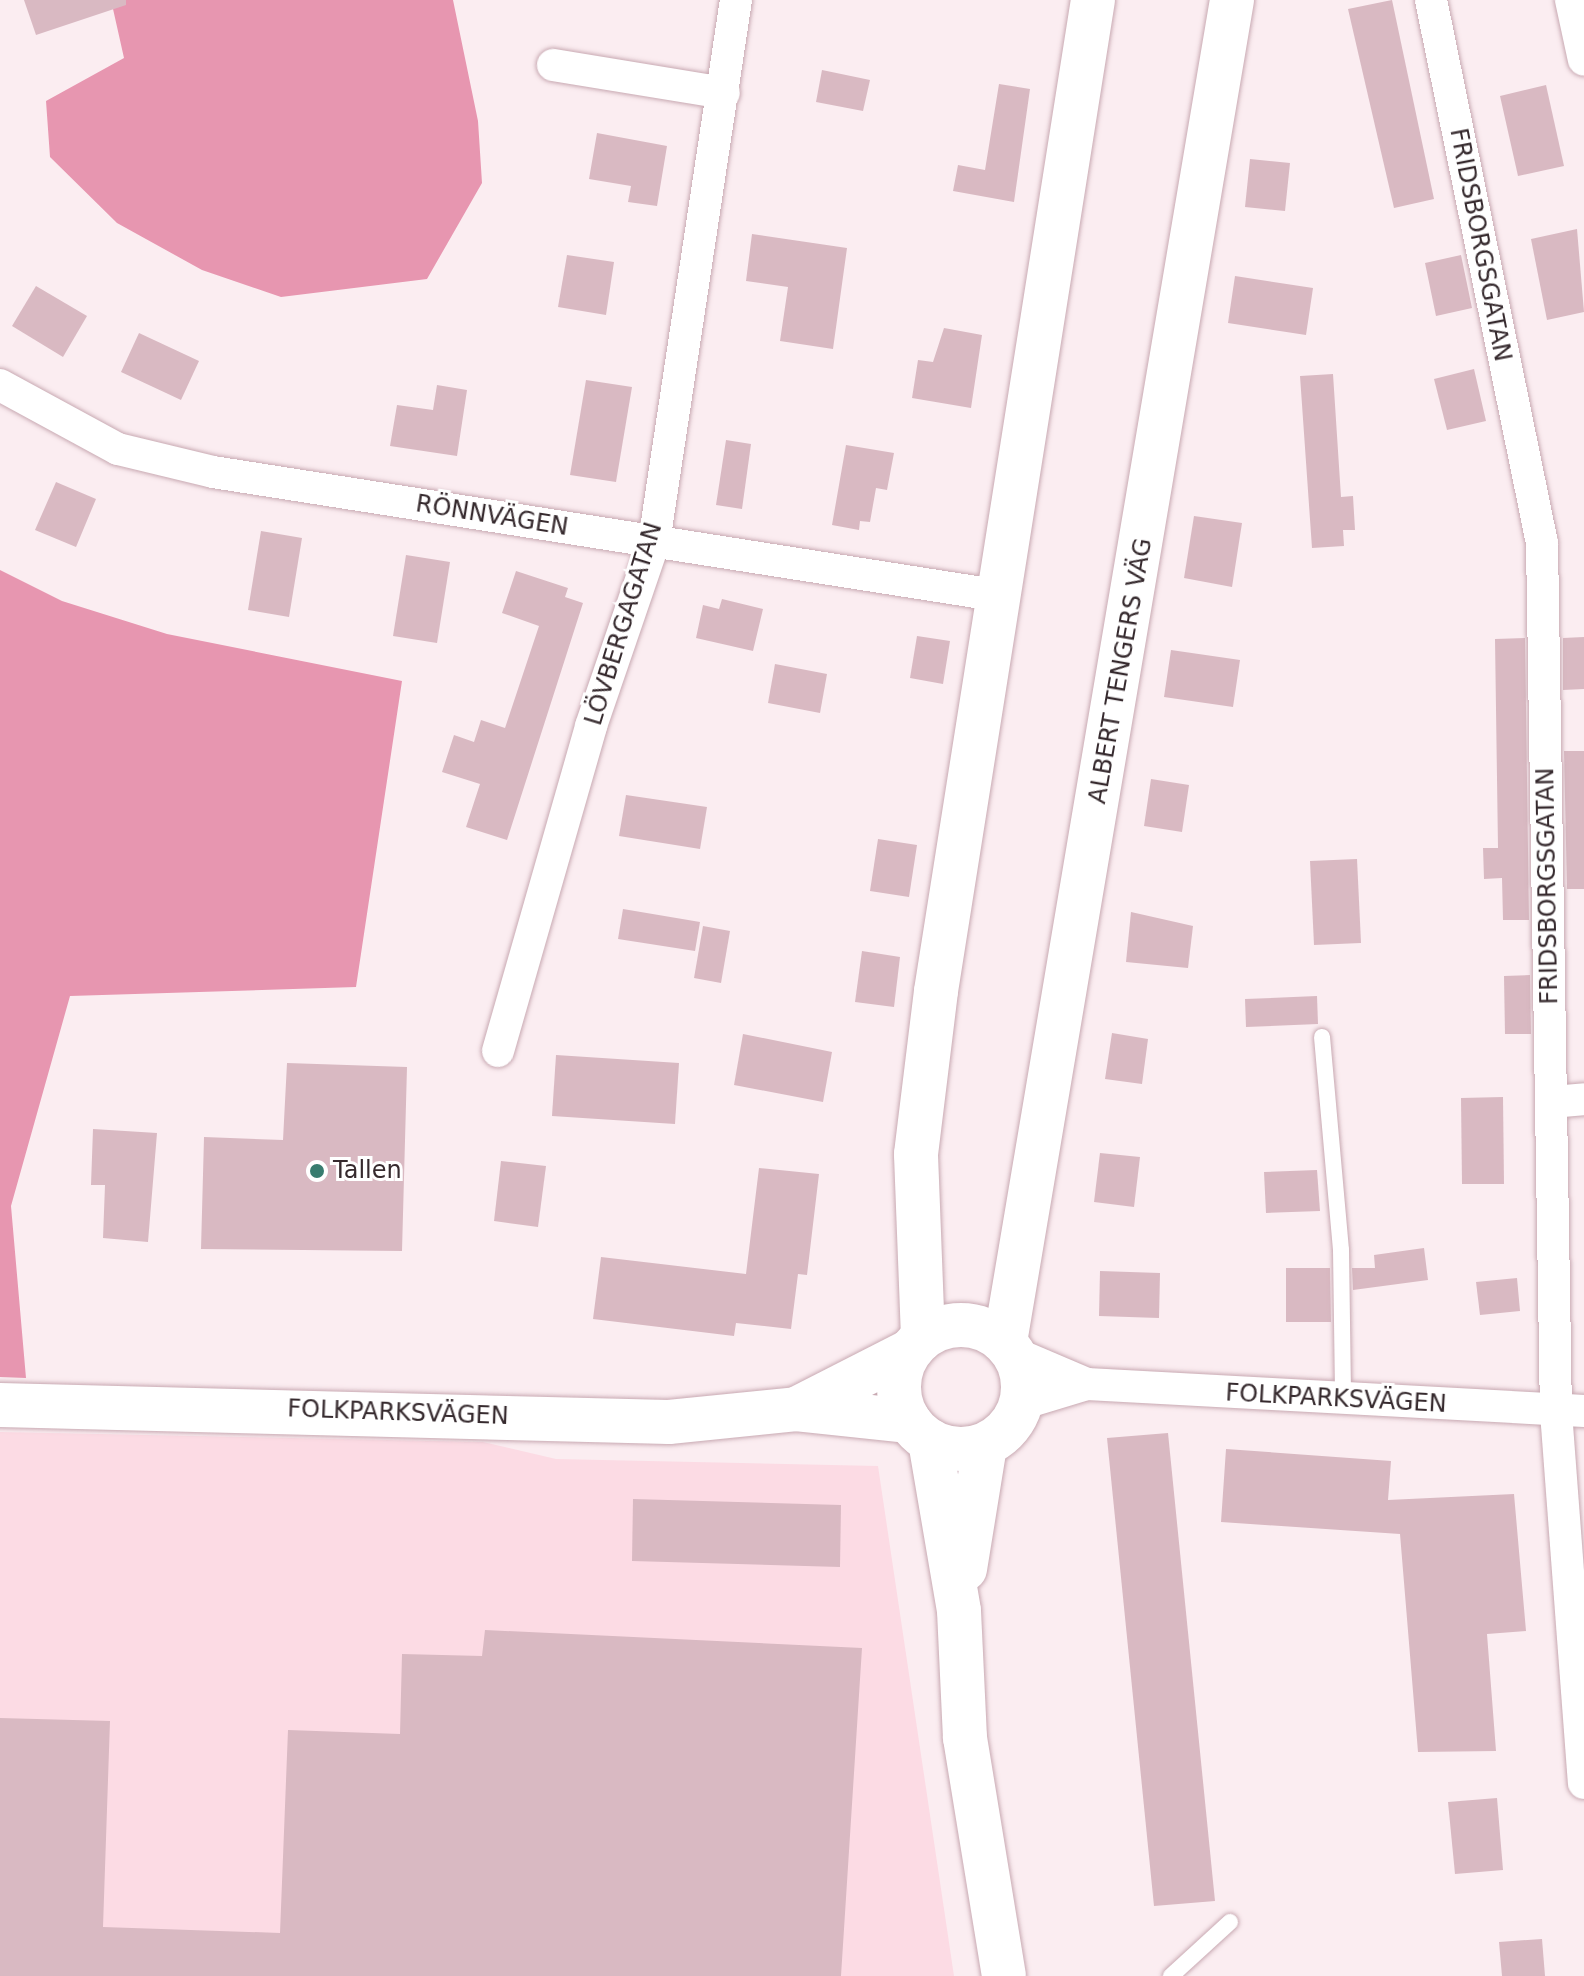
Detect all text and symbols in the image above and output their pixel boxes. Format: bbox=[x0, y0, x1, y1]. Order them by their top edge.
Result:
street label: FRIDSBORGSGATAN bbox=[1443, 126, 1517, 364]
street label: RÖNNVÄGEN bbox=[414, 490, 570, 542]
street label: LÖVBERGAGATAN bbox=[579, 519, 669, 729]
street label: ALBERT TENGERS VÄG bbox=[1083, 536, 1159, 806]
street label: FRIDSBORGSGATAN bbox=[1532, 767, 1564, 1005]
place label: Tallen bbox=[333, 1157, 402, 1185]
marker: Tallen bbox=[308, 1162, 326, 1180]
street label: FOLKPARKSVÄGEN bbox=[1225, 1379, 1447, 1419]
street label: FOLKPARKSVÄGEN bbox=[287, 1395, 509, 1431]

